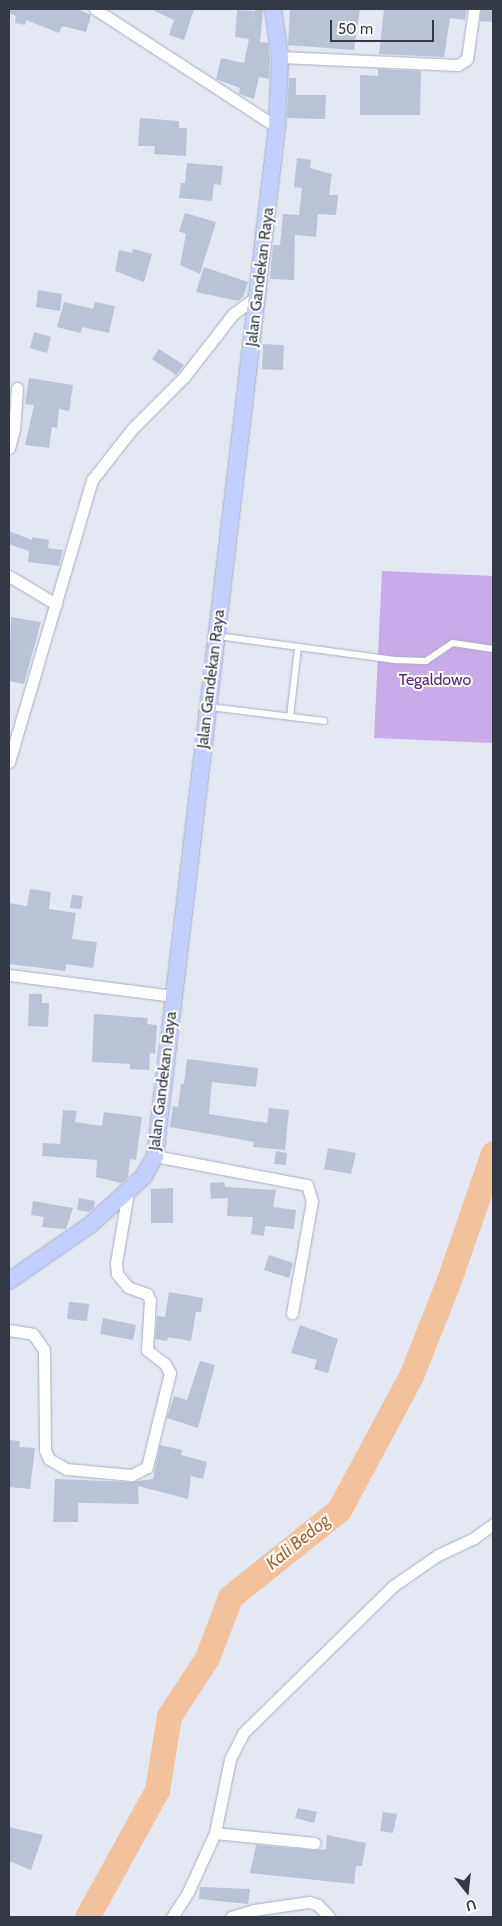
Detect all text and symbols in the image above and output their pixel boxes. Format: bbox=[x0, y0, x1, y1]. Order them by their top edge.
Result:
scale bar bbox=[332, 10, 436, 42]
text: 50 m bbox=[338, 20, 373, 38]
street label: Jalan Gandekan Raya bbox=[242, 206, 278, 348]
street label: Jalan Gandekan Raya bbox=[193, 608, 229, 750]
park label: Tegaldowo bbox=[399, 670, 471, 690]
street label: Jalan Gandekan Raya bbox=[145, 1010, 181, 1152]
water label: Kali Bedog bbox=[262, 1510, 334, 1574]
north arrow bbox=[442, 1866, 492, 1916]
text: U bbox=[464, 1895, 478, 1915]

